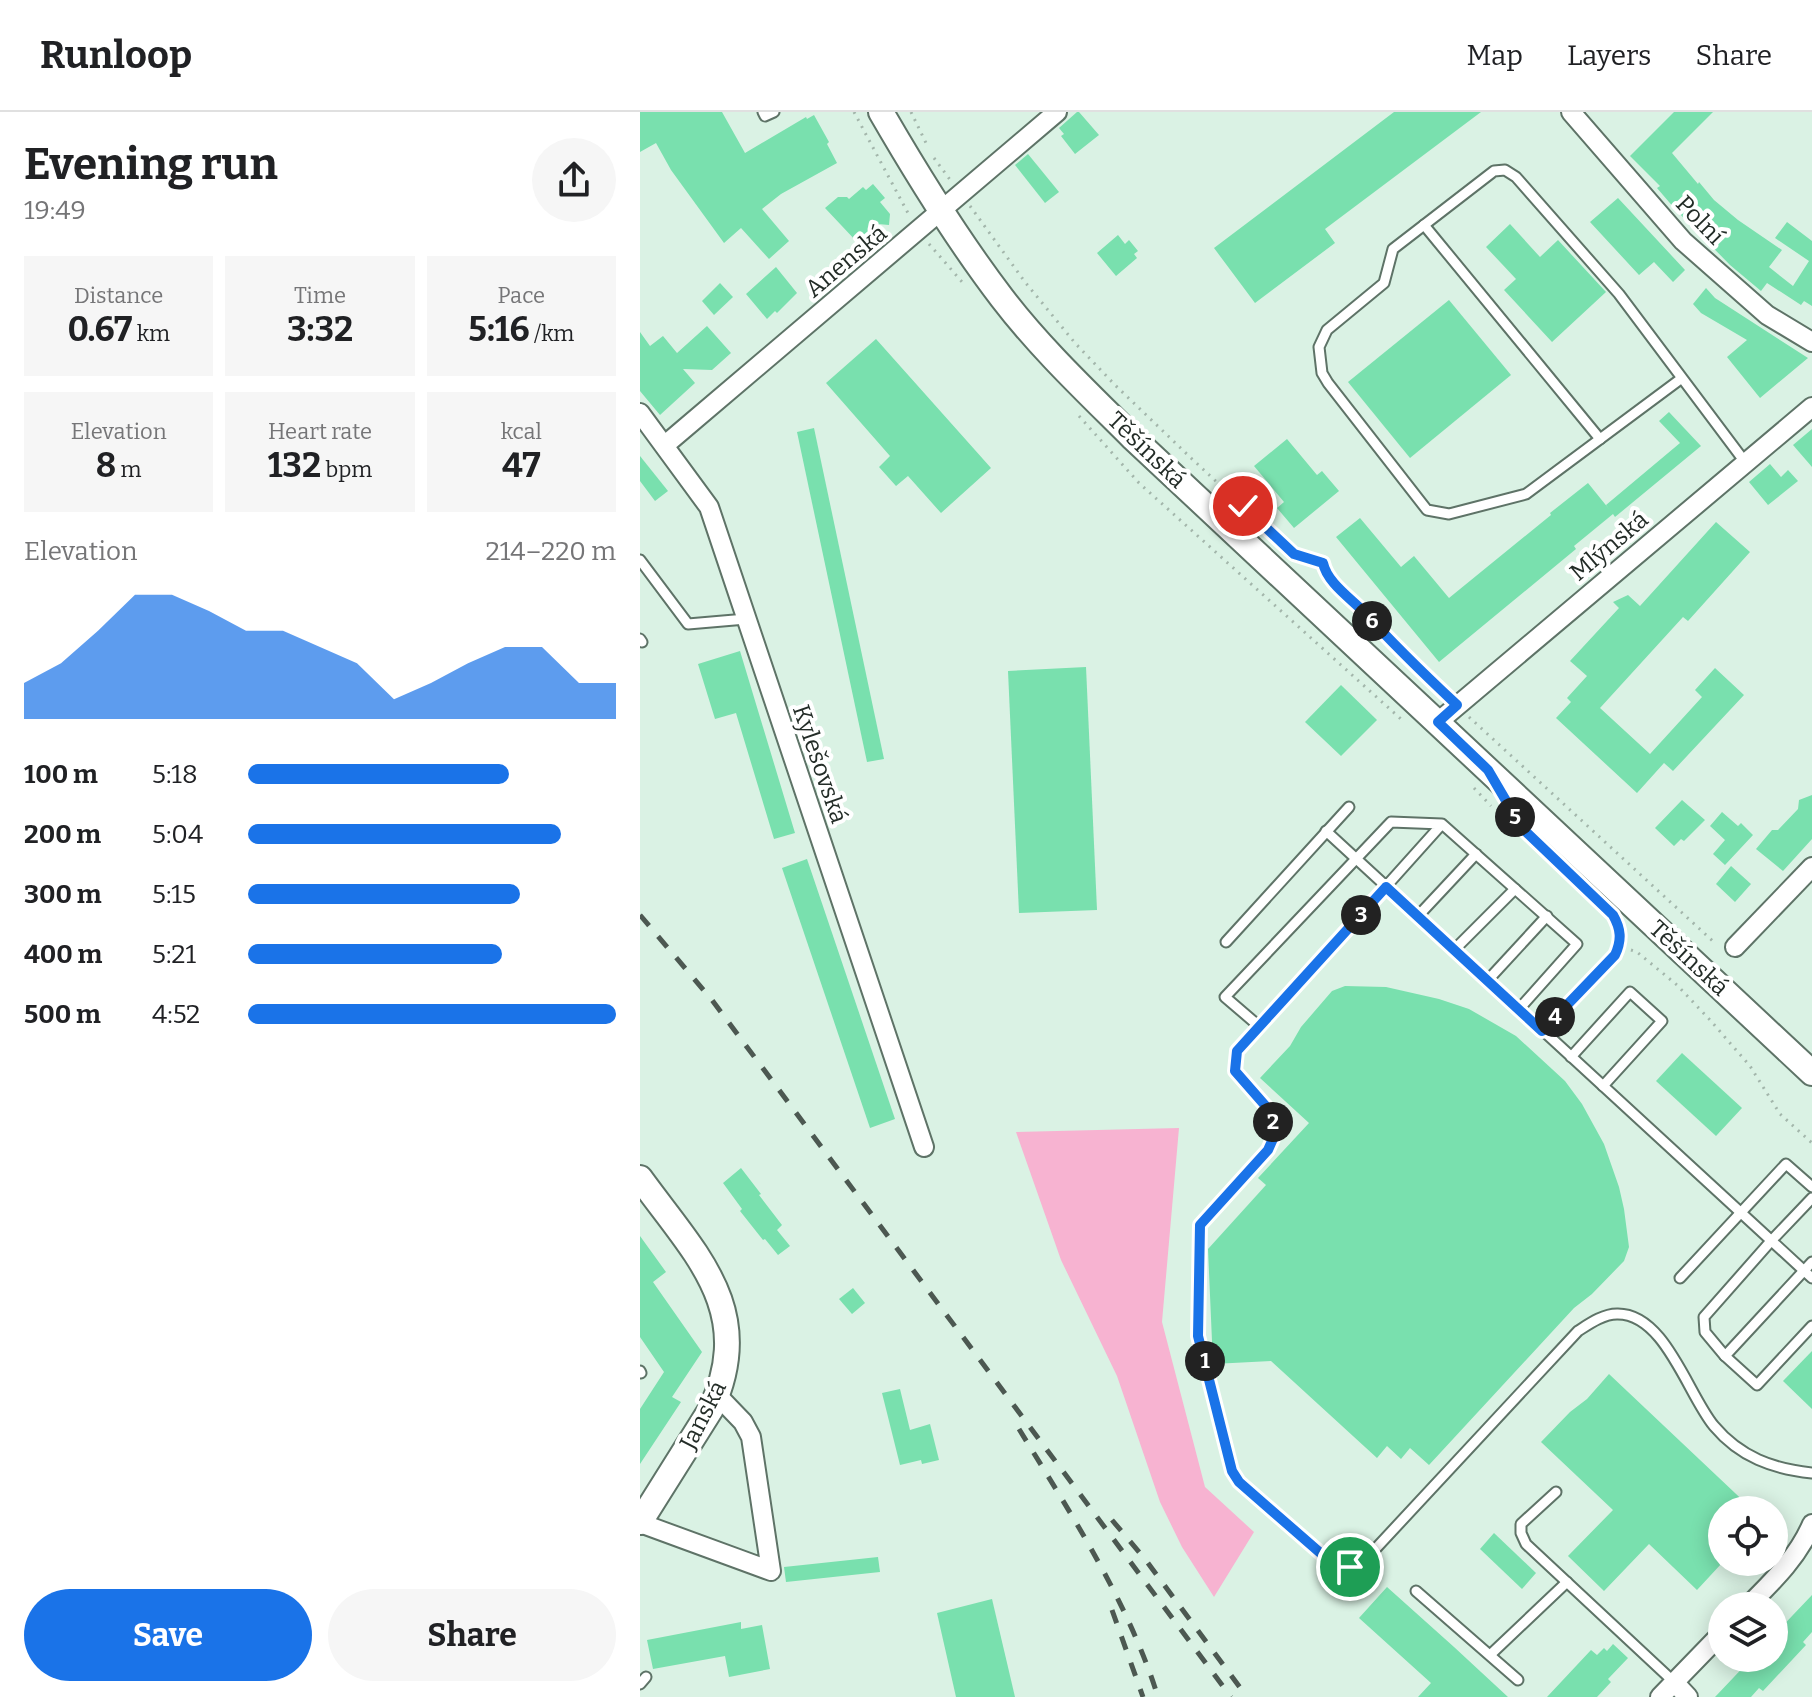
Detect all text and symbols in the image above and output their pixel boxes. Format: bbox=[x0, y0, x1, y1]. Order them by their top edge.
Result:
text: Runloop bbox=[40, 32, 192, 78]
text: Map bbox=[1466, 39, 1523, 72]
text: Layers bbox=[1567, 39, 1651, 72]
text: Share bbox=[1695, 39, 1772, 72]
text: Evening run bbox=[24, 138, 278, 191]
button: share bbox=[532, 138, 616, 222]
street label: Polní bbox=[1670, 190, 1730, 250]
text: 19:49 bbox=[24, 195, 86, 226]
street label: Anenská bbox=[800, 219, 892, 303]
text: Distance bbox=[74, 282, 163, 309]
text: Time bbox=[294, 282, 346, 309]
text: Pace bbox=[498, 282, 545, 309]
text: 0.67 bbox=[67, 309, 132, 350]
text: 3:32 bbox=[287, 309, 353, 350]
text: 5:16 bbox=[468, 309, 530, 350]
text: km bbox=[132, 320, 170, 347]
text: /km bbox=[530, 320, 574, 347]
street label: Těšínská bbox=[1102, 406, 1192, 494]
text: Elevation bbox=[71, 418, 167, 445]
text: Heart rate bbox=[268, 418, 372, 445]
text: kcal bbox=[501, 418, 542, 445]
text: 8 bbox=[96, 445, 116, 486]
text: 132 bbox=[268, 445, 321, 486]
text: 47 bbox=[502, 445, 541, 486]
text: m bbox=[116, 456, 142, 483]
text: bpm bbox=[321, 456, 372, 483]
pin bbox=[1209, 472, 1277, 540]
icon: check bbox=[1221, 484, 1265, 528]
street label: Mlýnská bbox=[1564, 505, 1654, 587]
text: Elevation bbox=[24, 536, 137, 567]
text: 214–220 m bbox=[486, 536, 616, 567]
pin: 6 bbox=[1352, 601, 1392, 641]
text: 6 bbox=[1365, 607, 1379, 634]
street label: Kylešovská bbox=[787, 701, 853, 827]
text: 100 m bbox=[24, 759, 98, 790]
text: 5:18 bbox=[152, 759, 198, 790]
pin: 5 bbox=[1495, 797, 1535, 837]
text: 5 bbox=[1509, 803, 1521, 830]
text: 200 m bbox=[24, 819, 101, 850]
text: 5:04 bbox=[152, 819, 203, 850]
text: 300 m bbox=[24, 879, 101, 910]
text: 5:15 bbox=[152, 879, 196, 910]
pin: 3 bbox=[1341, 895, 1381, 935]
text: 3 bbox=[1355, 901, 1367, 928]
street label: Těšínská bbox=[1644, 914, 1734, 1002]
text: 400 m bbox=[24, 939, 102, 970]
text: 5:21 bbox=[152, 939, 196, 970]
pin: 4 bbox=[1535, 997, 1575, 1037]
text: 500 m bbox=[24, 999, 101, 1030]
text: 4:52 bbox=[152, 999, 200, 1030]
text: 4 bbox=[1548, 1003, 1562, 1030]
pin: 2 bbox=[1253, 1102, 1293, 1142]
text: 2 bbox=[1267, 1108, 1279, 1135]
pin: 1 bbox=[1185, 1341, 1225, 1381]
text: 1 bbox=[1200, 1347, 1210, 1374]
street label: Janská bbox=[673, 1376, 732, 1455]
map controls bbox=[1708, 1496, 1788, 1672]
button: locate bbox=[1708, 1496, 1788, 1576]
pin bbox=[1316, 1533, 1384, 1601]
icon: arrive bbox=[1328, 1545, 1372, 1589]
button: Save bbox=[24, 1589, 312, 1681]
button: Share bbox=[328, 1589, 616, 1681]
button: layers bbox=[1708, 1592, 1788, 1672]

